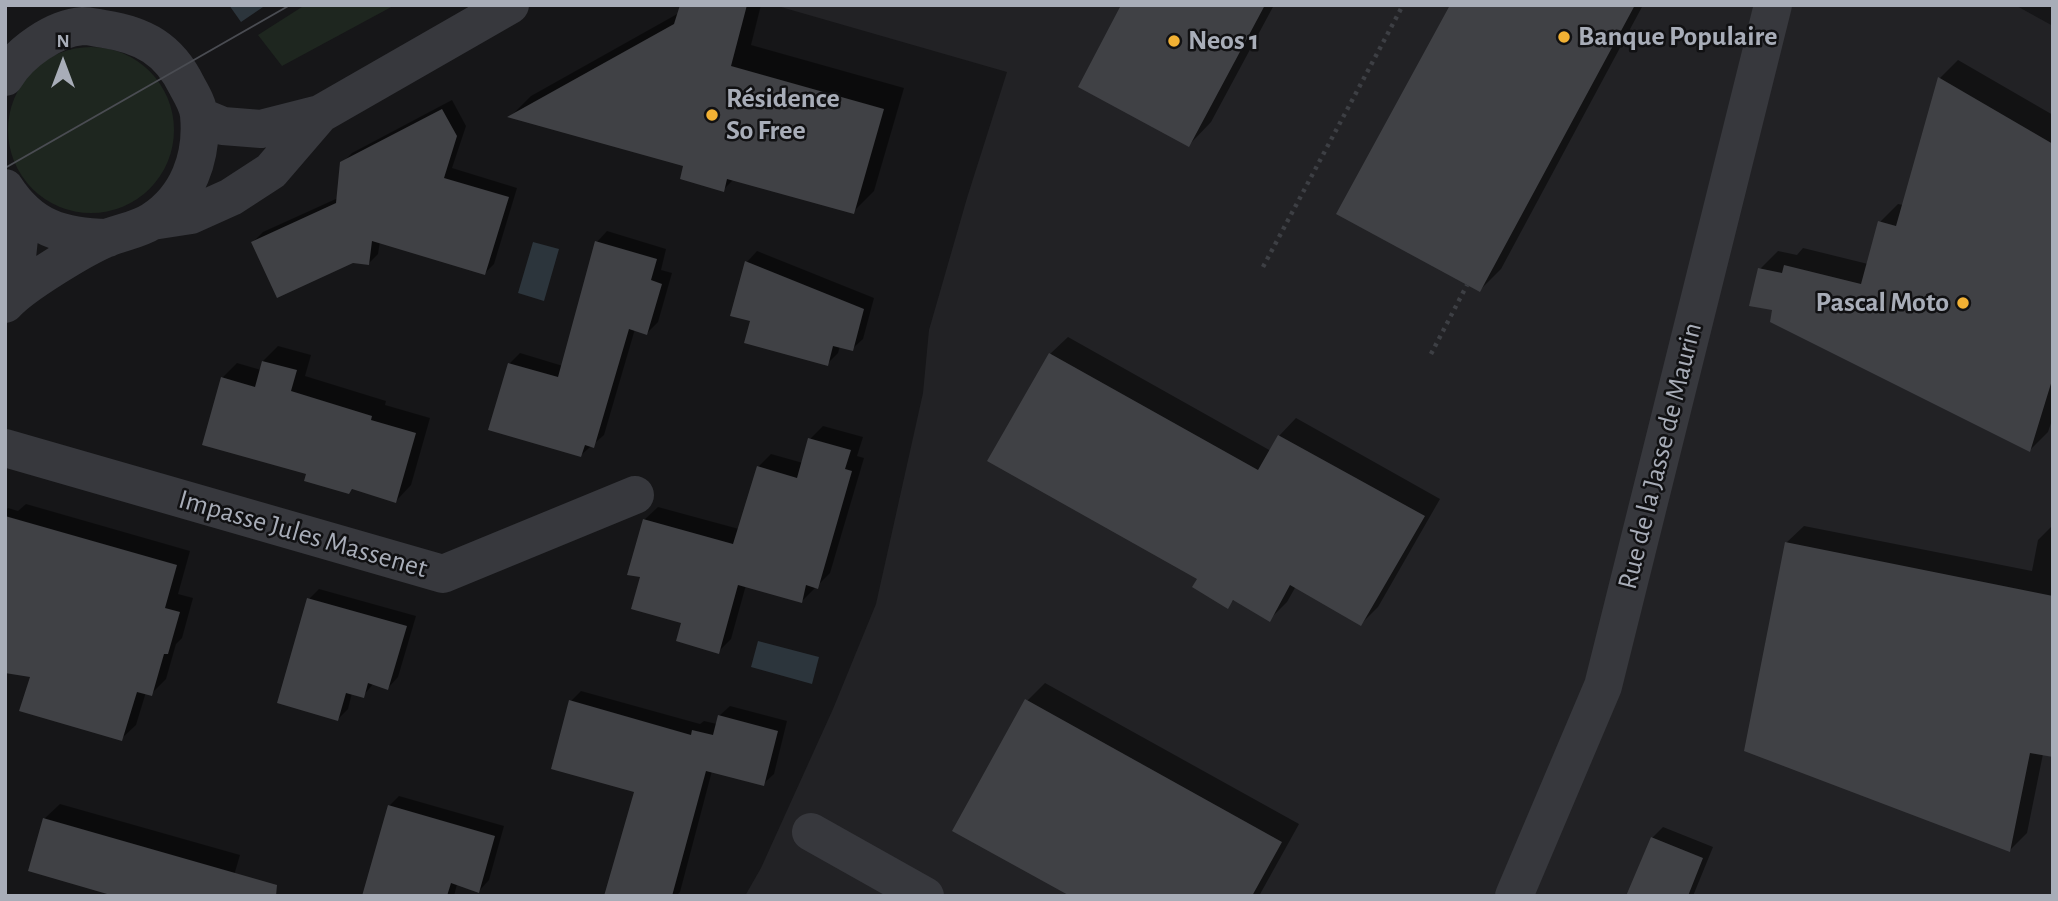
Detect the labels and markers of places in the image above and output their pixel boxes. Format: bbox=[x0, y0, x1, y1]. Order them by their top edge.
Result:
place label: Banque Populaire bbox=[1578, 20, 1778, 54]
place label: Neos 1 bbox=[1188, 24, 1259, 58]
marker: Banque Populaire bbox=[1556, 29, 1572, 45]
marker: Neos 1 bbox=[1166, 33, 1182, 49]
place label: Résidence So Free bbox=[726, 82, 840, 148]
marker: Résidence So Free bbox=[704, 107, 720, 123]
place label: Pascal Moto bbox=[1816, 286, 1949, 320]
marker: Pascal Moto bbox=[1955, 295, 1971, 311]

